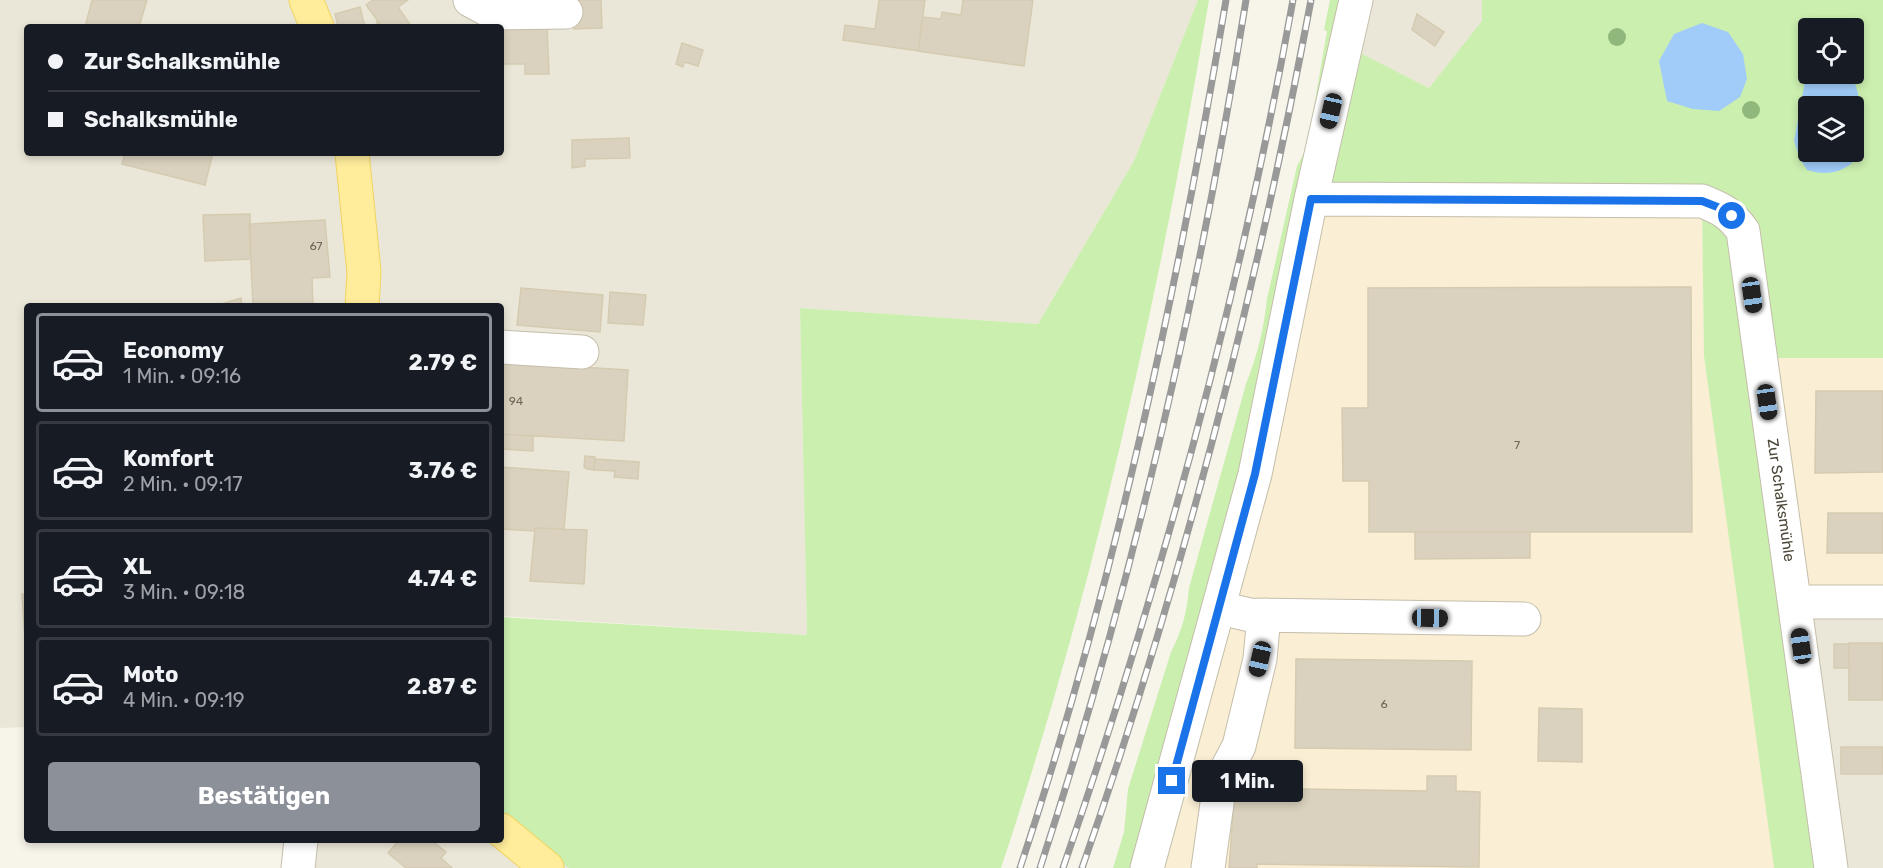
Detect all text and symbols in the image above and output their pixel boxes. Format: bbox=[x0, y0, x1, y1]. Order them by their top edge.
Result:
map controls bbox=[1798, 18, 1864, 162]
button: locate bbox=[1798, 18, 1864, 84]
text: Zur Schalksmühle bbox=[84, 48, 280, 75]
car bbox=[1318, 91, 1344, 131]
button: layers bbox=[1798, 96, 1864, 162]
text: Schalksmühle bbox=[84, 106, 238, 133]
route start bbox=[1718, 202, 1745, 229]
house number: 67 bbox=[309, 239, 323, 253]
car bbox=[1741, 276, 1763, 314]
icon: car bbox=[51, 336, 105, 390]
text: Economy bbox=[123, 337, 224, 364]
text: 2.79 € bbox=[408, 349, 477, 376]
text: 1 Min. · 09:16 bbox=[123, 364, 241, 388]
car bbox=[1756, 383, 1778, 421]
house number: 94 bbox=[509, 394, 524, 408]
street label: Zur Schalksmühle bbox=[1763, 437, 1799, 563]
house number: 7 bbox=[1514, 438, 1520, 452]
icon: car bbox=[51, 444, 105, 498]
text: Komfort bbox=[123, 445, 214, 472]
text: 3.76 € bbox=[409, 457, 477, 484]
text: 2 Min. · 09:17 bbox=[123, 472, 242, 496]
icon: car bbox=[51, 552, 105, 606]
text: XL bbox=[123, 553, 151, 580]
text: 4.74 € bbox=[408, 565, 477, 592]
text: 3 Min. · 09:18 bbox=[123, 580, 245, 604]
car bbox=[1412, 609, 1448, 627]
car bbox=[1790, 627, 1812, 665]
car bbox=[1247, 639, 1273, 679]
icon: car bbox=[51, 660, 105, 714]
text: Moto bbox=[123, 661, 178, 688]
text: 2.87 € bbox=[407, 673, 477, 700]
text: 4 Min. · 09:19 bbox=[123, 688, 245, 712]
house number: 6 bbox=[1380, 697, 1388, 711]
callout: 1 Min. bbox=[1193, 760, 1304, 802]
button: Bestätigen bbox=[48, 762, 480, 831]
route end bbox=[1158, 767, 1185, 794]
text: 1 Min. bbox=[1220, 769, 1275, 793]

